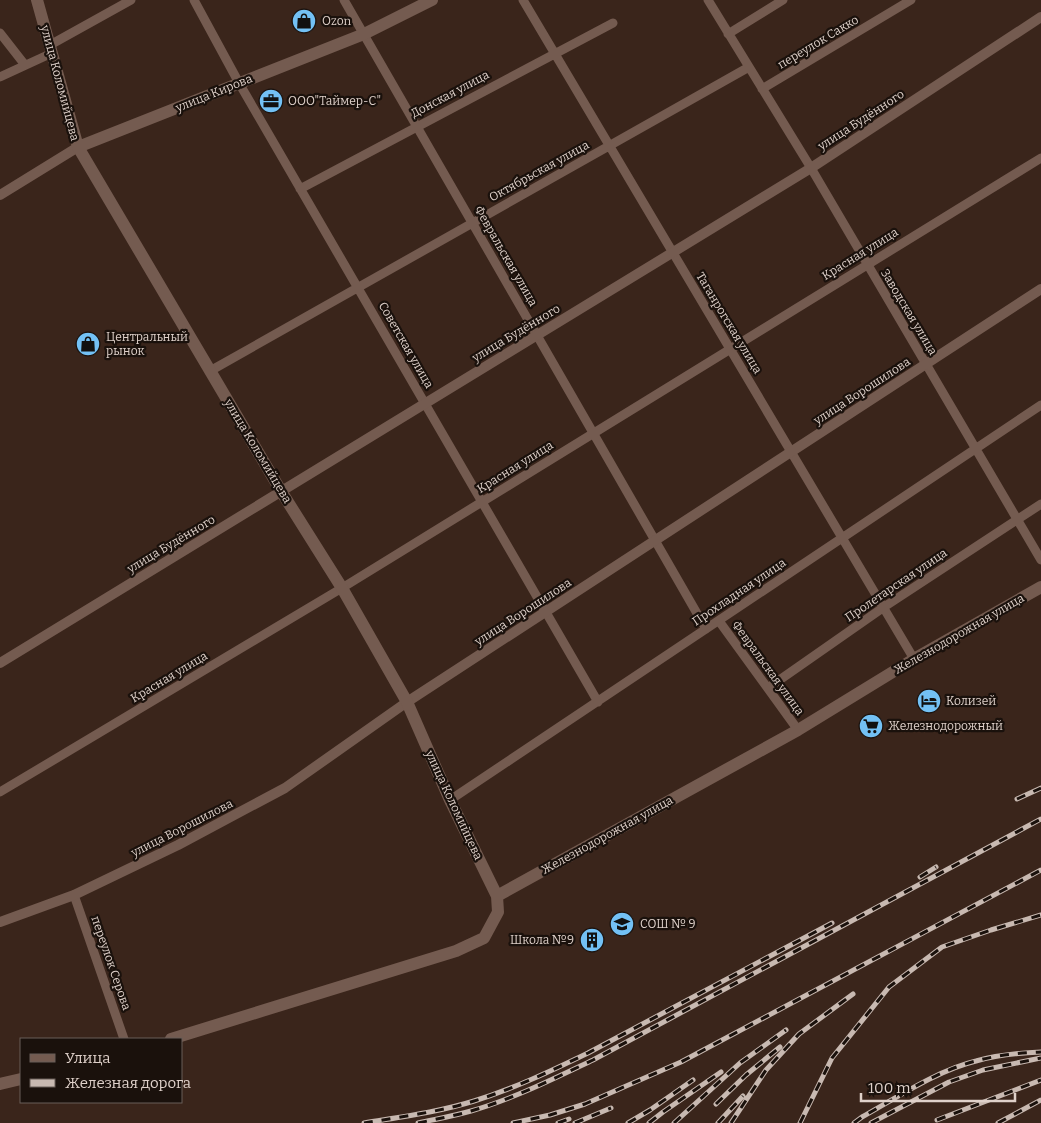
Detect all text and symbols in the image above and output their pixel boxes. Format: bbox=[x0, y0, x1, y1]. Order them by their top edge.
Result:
shop icon: Ozon bbox=[291, 8, 317, 34]
street label: переулок Сакко bbox=[775, 12, 861, 72]
place label: Ozon bbox=[322, 14, 352, 28]
street label: улица Коломийцева bbox=[38, 23, 82, 143]
street label: Донская улица bbox=[408, 67, 492, 121]
street label: улица Кирова bbox=[173, 71, 255, 115]
street label: улица Будённого bbox=[814, 87, 907, 154]
office icon: ООО"Таймер-С" bbox=[258, 88, 284, 114]
place label: ООО"Таймер-С" bbox=[288, 94, 381, 108]
street label: Октябрьская улица bbox=[487, 138, 592, 204]
street label: Февральская улица bbox=[472, 203, 541, 309]
street label: Красная улица bbox=[819, 225, 901, 283]
street label: Заводская улица bbox=[878, 267, 940, 358]
street label: Таганрогская улица bbox=[693, 270, 765, 377]
street label: Советская улица bbox=[376, 299, 437, 391]
street label: улица Будённого bbox=[469, 301, 563, 365]
place label: Центральный рынок bbox=[106, 330, 188, 358]
shop icon: Центральный рынок bbox=[75, 331, 101, 357]
street label: улица Ворошилова bbox=[810, 354, 913, 428]
street label: улица Коломийцева bbox=[221, 396, 295, 506]
street label: Красная улица bbox=[474, 438, 556, 496]
street label: улица Будённого bbox=[124, 512, 218, 576]
street label: Пролетарская улица bbox=[842, 545, 950, 624]
street label: Прохладная улица bbox=[690, 555, 789, 628]
street label: улица Ворошилова bbox=[471, 575, 574, 649]
street label: Железнодорожная улица bbox=[891, 591, 1027, 677]
street label: Февральская улица bbox=[729, 618, 807, 718]
street label: Красная улица bbox=[128, 648, 210, 705]
hotel icon: Колизей bbox=[916, 688, 942, 714]
place label: Колизей bbox=[946, 694, 996, 708]
supermarket icon: Железнодорожный bbox=[858, 713, 884, 739]
place label: Железнодорожный bbox=[888, 719, 1003, 733]
street label: улица Коломийцева bbox=[422, 747, 486, 862]
street label: Железнодорожная улица bbox=[539, 793, 676, 877]
street label: улица Ворошилова bbox=[128, 796, 236, 860]
school or university icon: СОШ № 9 bbox=[609, 911, 635, 937]
street label: переулок Серова bbox=[88, 914, 134, 1012]
place label: СОШ № 9 bbox=[640, 917, 696, 931]
building icon: Школа №9 bbox=[579, 927, 605, 953]
place label: Школа №9 bbox=[510, 933, 574, 947]
legend bbox=[20, 1038, 182, 1103]
text: Улица bbox=[65, 1049, 111, 1067]
scale bar bbox=[861, 1070, 1015, 1102]
text: Железная дорога bbox=[65, 1074, 191, 1092]
text: 100 m bbox=[868, 1079, 911, 1097]

